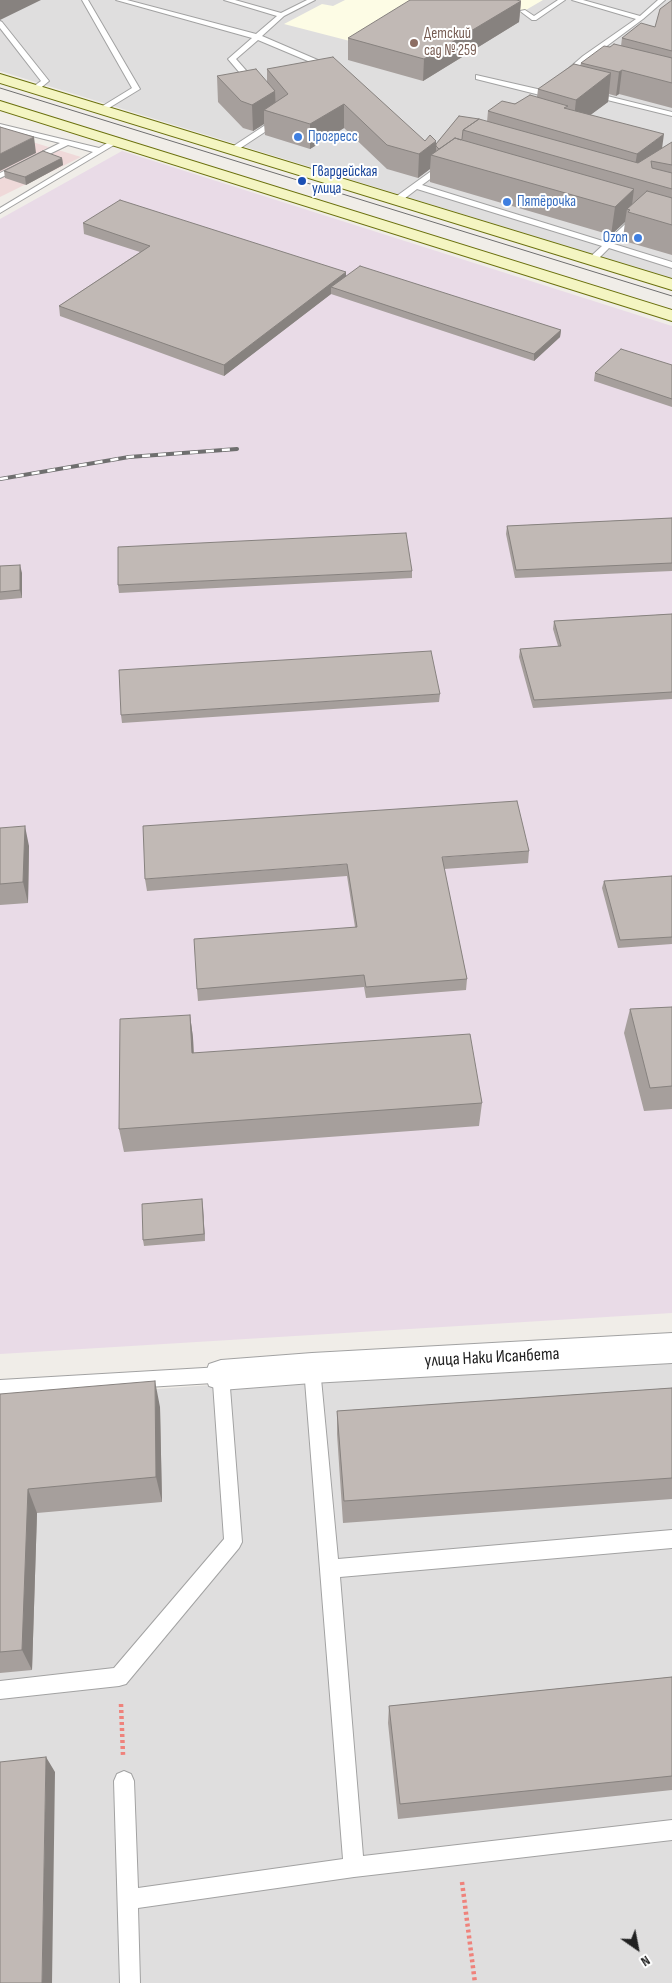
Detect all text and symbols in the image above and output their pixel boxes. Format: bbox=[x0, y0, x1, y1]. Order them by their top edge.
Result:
place label: Детский сад № 259 bbox=[424, 25, 477, 60]
marker: Детский сад № 259 bbox=[408, 37, 420, 49]
place label: Прогресс bbox=[308, 128, 358, 146]
marker: Прогресс bbox=[292, 131, 304, 143]
place label: Гвардейская улица bbox=[312, 163, 377, 198]
marker: Гвардейская улица bbox=[296, 175, 308, 187]
place label: Пятёрочка bbox=[517, 193, 576, 211]
marker: Пятёрочка bbox=[501, 196, 513, 208]
place label: Ozon bbox=[603, 229, 628, 247]
marker: Ozon bbox=[632, 232, 644, 244]
street label: улица Наки Исанбета bbox=[424, 1344, 560, 1372]
north arrow bbox=[612, 1923, 662, 1973]
text: N bbox=[638, 1952, 653, 1970]

